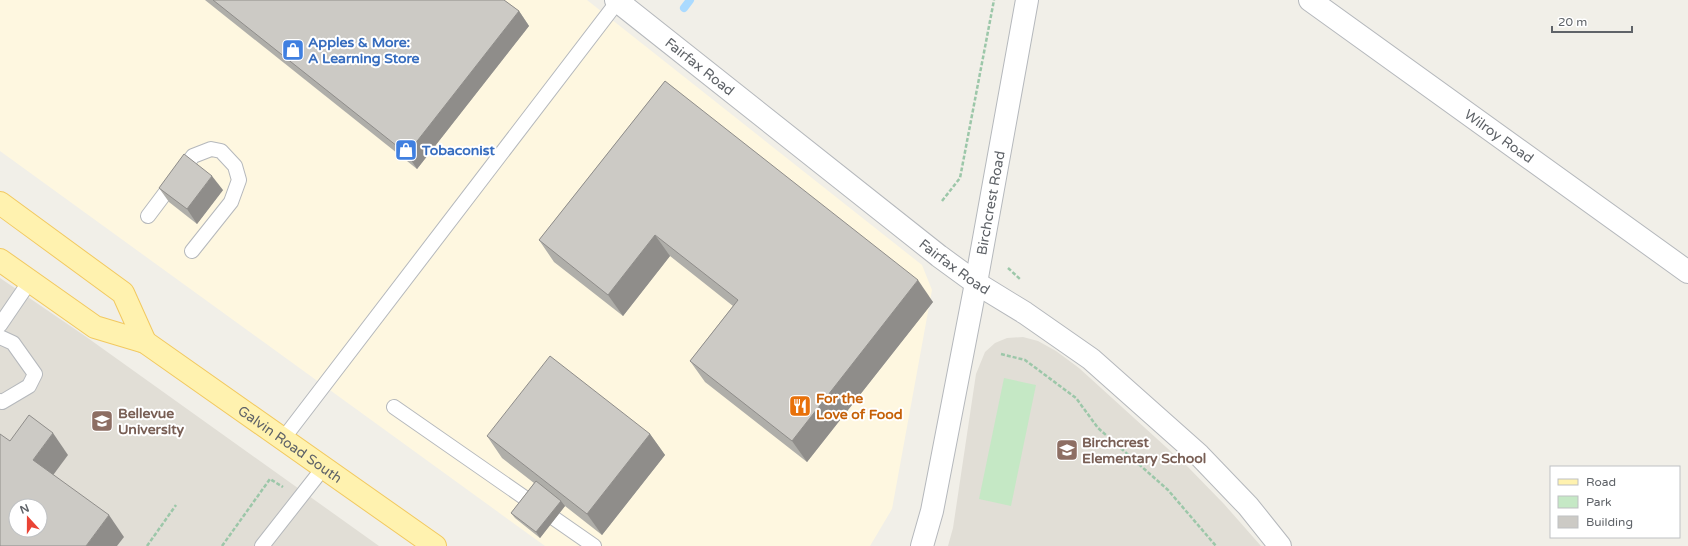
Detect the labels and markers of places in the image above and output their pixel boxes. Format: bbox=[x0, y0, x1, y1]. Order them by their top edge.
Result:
place label: Apples & More: A Learning Store bbox=[308, 34, 420, 67]
shop icon: Apples & More: A Learning Store bbox=[280, 37, 306, 63]
shop icon: Tobaconist bbox=[393, 137, 419, 163]
place label: Tobaconist bbox=[421, 142, 495, 159]
place label: For the Love of Food bbox=[816, 390, 903, 423]
restaurant icon: For the Love of Food bbox=[787, 393, 813, 419]
place label: Bellevue University bbox=[118, 405, 184, 438]
school or university icon: Bellevue University bbox=[89, 408, 115, 434]
place label: Birchcrest Elementary School bbox=[1082, 434, 1206, 467]
school or university icon: Birchcrest Elementary School bbox=[1054, 437, 1080, 463]

